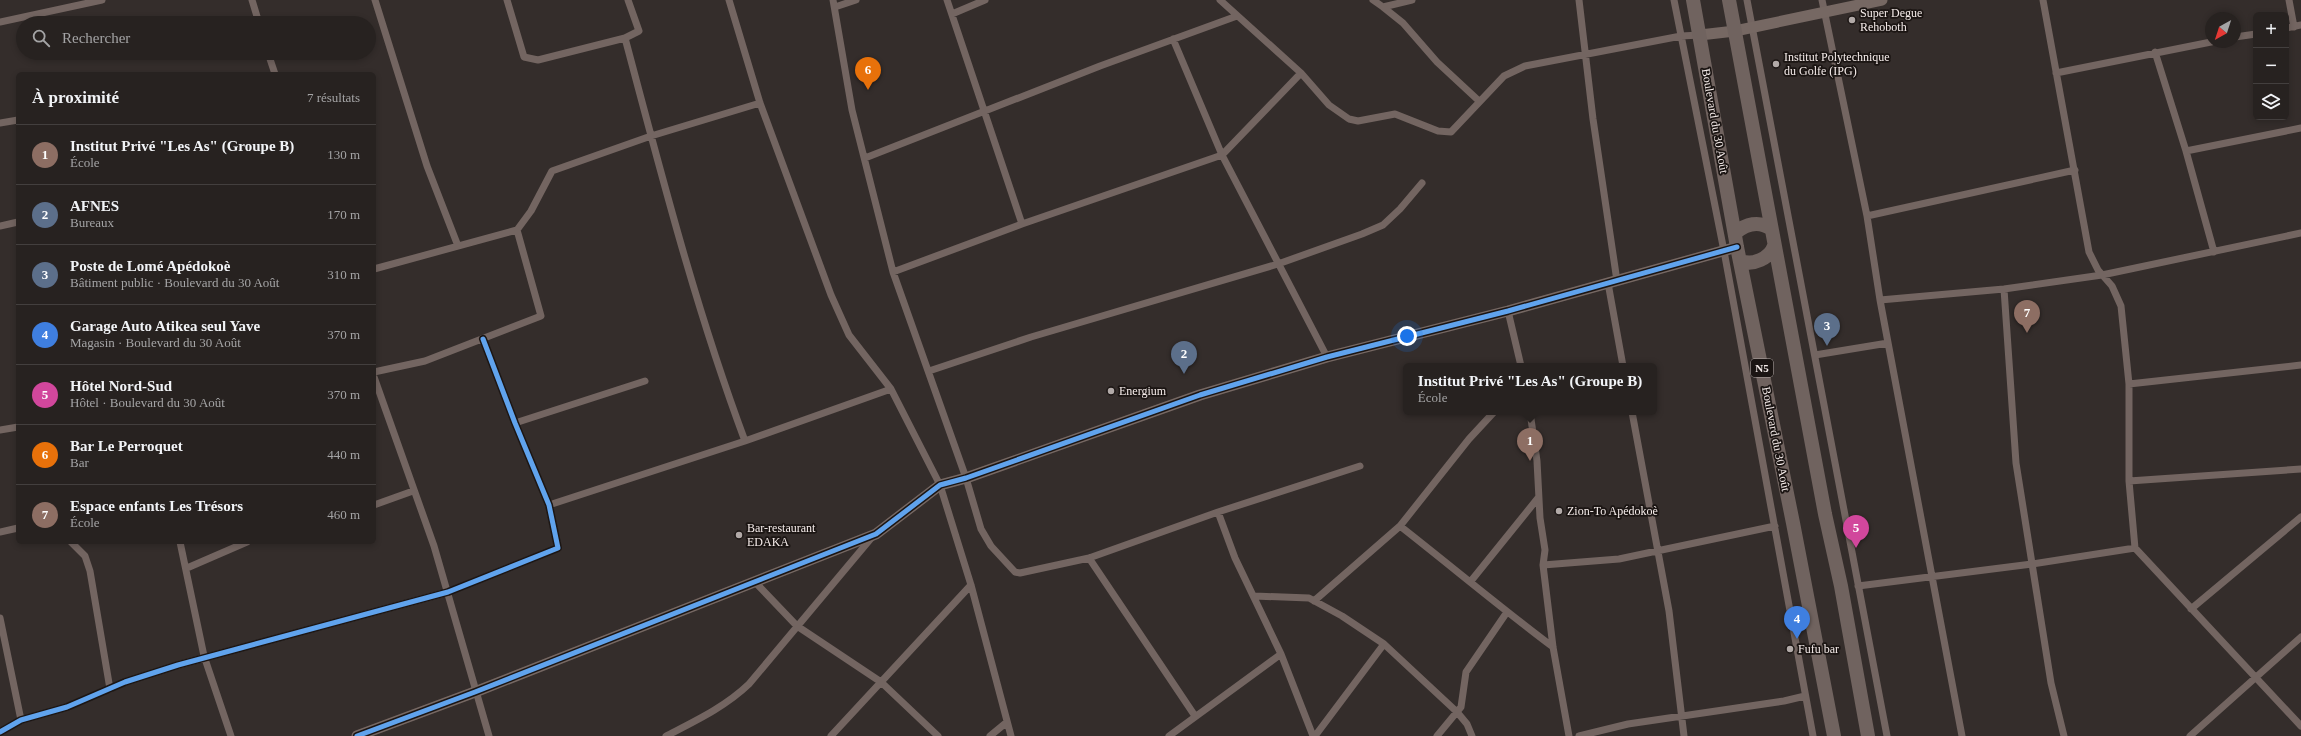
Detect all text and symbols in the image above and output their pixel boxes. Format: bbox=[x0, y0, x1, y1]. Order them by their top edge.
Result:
place label: Super Degue Rehoboth bbox=[1860, 6, 1922, 34]
north arrow bbox=[2205, 12, 2241, 48]
map controls bbox=[2253, 12, 2289, 120]
button: + bbox=[2253, 12, 2289, 48]
marker: Super Degue Rehoboth bbox=[1847, 15, 1857, 25]
search box bbox=[16, 16, 376, 60]
icon: search bbox=[30, 27, 52, 49]
text: Rechercher bbox=[62, 30, 130, 46]
button: − bbox=[2253, 48, 2289, 84]
place label: Institut Polytechnique du Golfe (IPG) bbox=[1784, 50, 1890, 78]
pin: 6 bbox=[855, 57, 881, 90]
marker: Institut Polytechnique du Golfe (IPG) bbox=[1771, 59, 1781, 69]
street label: Boulevard du 30 Août bbox=[1699, 67, 1731, 175]
button: layers bbox=[2253, 84, 2289, 120]
text: À proximité bbox=[32, 88, 119, 107]
text: 7 résultats bbox=[307, 90, 360, 105]
text: Institut Privé "Les As" (Groupe B) bbox=[70, 138, 294, 154]
text: 1 bbox=[42, 147, 48, 162]
text: 130 m bbox=[327, 147, 360, 162]
text: École bbox=[70, 155, 100, 170]
text: AFNES bbox=[70, 198, 119, 214]
text: 2 bbox=[42, 207, 48, 222]
text: 170 m bbox=[327, 207, 360, 222]
text: Bureaux bbox=[70, 215, 114, 230]
text: Poste de Lomé Apédokoè bbox=[70, 258, 230, 274]
text: 3 bbox=[42, 267, 48, 282]
text: 310 m bbox=[327, 267, 360, 282]
text: Bâtiment public · Boulevard du 30 Août bbox=[70, 275, 279, 290]
pin: 7 bbox=[2014, 300, 2040, 333]
pin: 3 bbox=[1814, 313, 1840, 346]
text: Garage Auto Atikea seul Yave bbox=[70, 318, 260, 334]
your location bbox=[1397, 326, 1417, 346]
text: 4 bbox=[42, 327, 48, 342]
text: 370 m bbox=[327, 327, 360, 342]
text: Magasin · Boulevard du 30 Août bbox=[70, 335, 241, 350]
pin: 2 bbox=[1171, 341, 1197, 374]
road number: N5 bbox=[1751, 359, 1773, 377]
popup bbox=[1403, 363, 1657, 415]
text: Institut Privé "Les As" (Groupe B) bbox=[1418, 373, 1642, 389]
text: Hôtel Nord-Sud bbox=[70, 378, 172, 394]
place label: Energium bbox=[1119, 384, 1167, 398]
street label: Boulevard du 30 Août bbox=[1759, 385, 1793, 493]
marker: Energium bbox=[1106, 386, 1116, 396]
text: 5 bbox=[42, 387, 48, 402]
text: 370 m bbox=[327, 387, 360, 402]
text: École bbox=[1418, 390, 1447, 405]
text: Hôtel · Boulevard du 30 Août bbox=[70, 395, 225, 410]
pin: 1 bbox=[1517, 428, 1543, 461]
text: Bar Le Perroquet bbox=[70, 438, 183, 454]
text: 6 bbox=[42, 447, 48, 462]
text: 440 m bbox=[327, 447, 360, 462]
text: Bar bbox=[70, 455, 89, 470]
text: Espace enfants Les Trésors bbox=[70, 498, 243, 514]
place label: Zion-To Apédokoè bbox=[1567, 504, 1658, 518]
marker: Zion-To Apédokoè bbox=[1554, 506, 1564, 516]
text: 7 bbox=[42, 507, 48, 522]
text: 460 m bbox=[327, 507, 360, 522]
text: École bbox=[70, 515, 100, 530]
pin: 5 bbox=[1843, 515, 1869, 548]
place label: Bar-restaurant EDAKA bbox=[747, 521, 816, 549]
marker: Bar-restaurant EDAKA bbox=[734, 530, 744, 540]
pin: 4 bbox=[1784, 606, 1810, 639]
place label: Fufu bar bbox=[1798, 642, 1839, 656]
marker: Fufu bar bbox=[1785, 644, 1795, 654]

